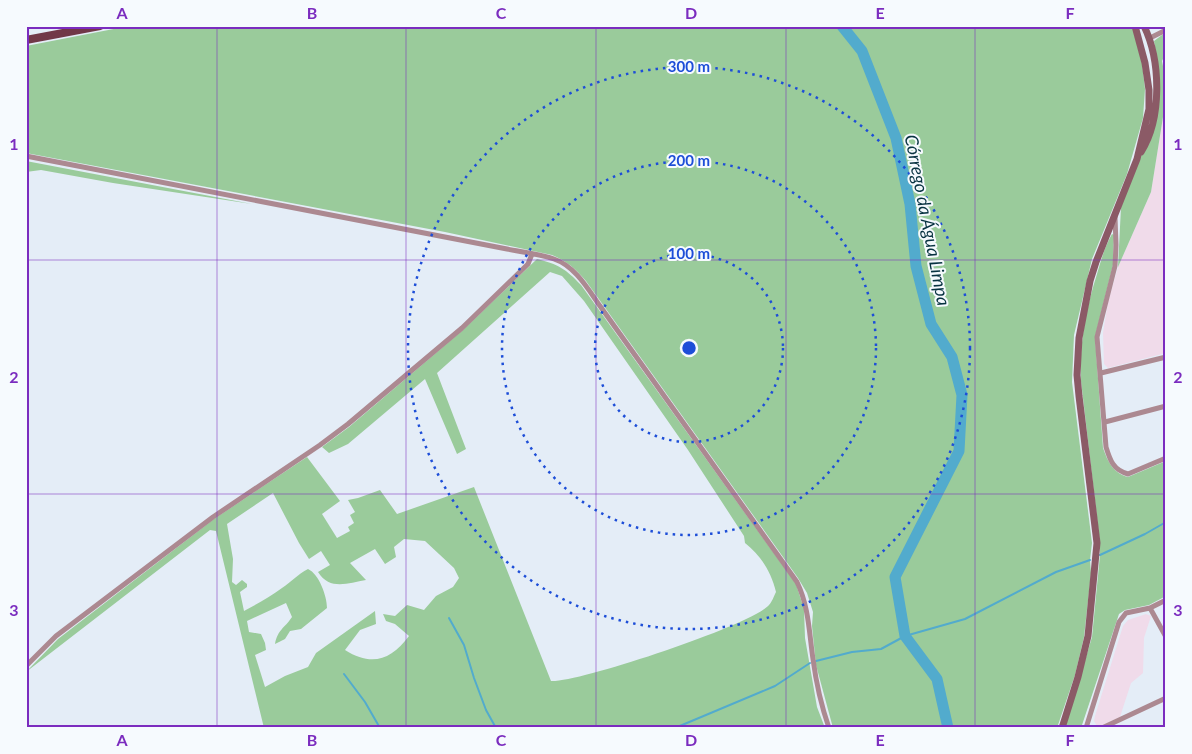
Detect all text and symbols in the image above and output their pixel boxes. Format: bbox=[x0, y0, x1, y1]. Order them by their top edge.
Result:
text: A bbox=[115, 3, 128, 22]
text: B bbox=[307, 3, 317, 22]
text: C bbox=[496, 3, 507, 22]
text: D bbox=[685, 3, 697, 22]
text: E bbox=[875, 3, 885, 22]
text: F bbox=[1065, 3, 1075, 22]
text: 300 m bbox=[668, 57, 710, 75]
water label: Córrego da Água Limpa bbox=[901, 133, 955, 307]
text: 1 bbox=[9, 134, 19, 153]
text: 1 bbox=[1173, 134, 1183, 153]
text: 200 m bbox=[668, 151, 710, 169]
text: 100 m bbox=[668, 244, 710, 262]
centre of rings bbox=[680, 339, 698, 357]
text: 2 bbox=[9, 367, 19, 386]
text: 2 bbox=[1173, 367, 1183, 386]
text: 3 bbox=[9, 600, 19, 619]
text: 3 bbox=[1173, 600, 1183, 619]
text: A bbox=[115, 730, 128, 749]
text: B bbox=[307, 730, 317, 749]
text: C bbox=[496, 730, 507, 749]
text: D bbox=[685, 730, 697, 749]
text: E bbox=[875, 730, 885, 749]
text: F bbox=[1065, 730, 1075, 749]

